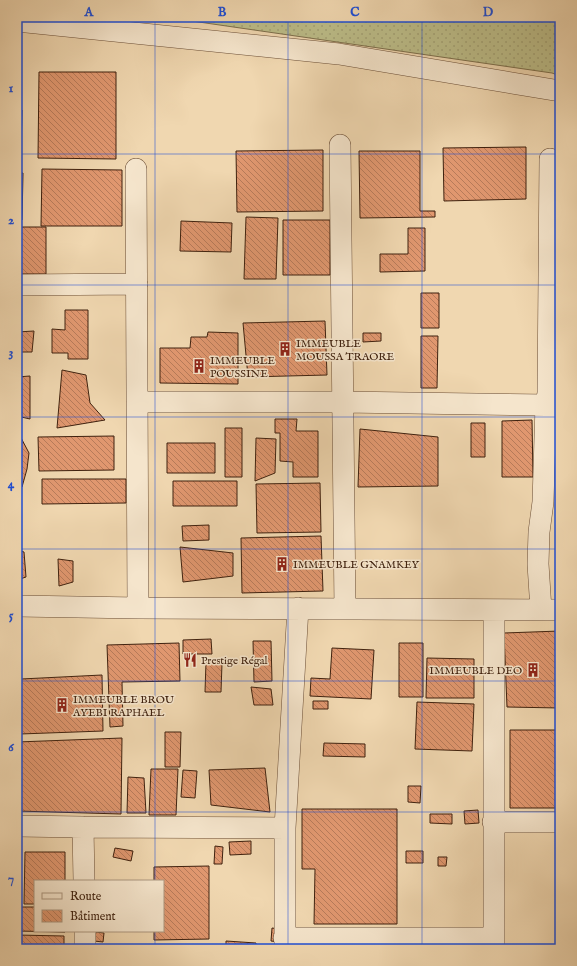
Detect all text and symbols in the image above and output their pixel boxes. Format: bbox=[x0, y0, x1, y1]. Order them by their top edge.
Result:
text: A bbox=[84, 4, 95, 21]
text: B bbox=[218, 4, 227, 21]
text: C bbox=[350, 4, 360, 21]
text: D bbox=[483, 4, 494, 21]
text: 1 bbox=[9, 80, 14, 97]
text: 2 bbox=[8, 212, 14, 229]
place label: IMMEUBLE MOUSSA TRAORE bbox=[296, 337, 395, 364]
building icon: IMMEUBLE MOUSSA TRAORE bbox=[277, 341, 293, 357]
text: 3 bbox=[9, 344, 14, 361]
place label: IMMEUBLE POUSSINE bbox=[210, 354, 275, 381]
building icon: IMMEUBLE POUSSINE bbox=[191, 358, 207, 374]
text: 4 bbox=[8, 476, 15, 493]
building icon: IMMEUBLE GNAMKEY bbox=[274, 556, 290, 572]
place label: IMMEUBLE GNAMKEY bbox=[293, 558, 420, 572]
text: 5 bbox=[9, 607, 14, 624]
restaurant icon: Prestige Régal bbox=[182, 652, 198, 668]
place label: Prestige Régal bbox=[201, 654, 268, 668]
building icon: IMMEUBLE DEO bbox=[525, 662, 541, 678]
place label: IMMEUBLE DEO bbox=[429, 664, 522, 678]
place label: IMMEUBLE BROU AYEBI RAPHAEL bbox=[72, 693, 175, 720]
building icon: IMMEUBLE BROU AYEBI RAPHAEL bbox=[54, 697, 70, 713]
text: 6 bbox=[8, 739, 14, 756]
text: 7 bbox=[8, 871, 14, 888]
legend bbox=[34, 880, 164, 932]
text: Route bbox=[70, 889, 102, 904]
text: Bâtiment bbox=[70, 909, 116, 924]

